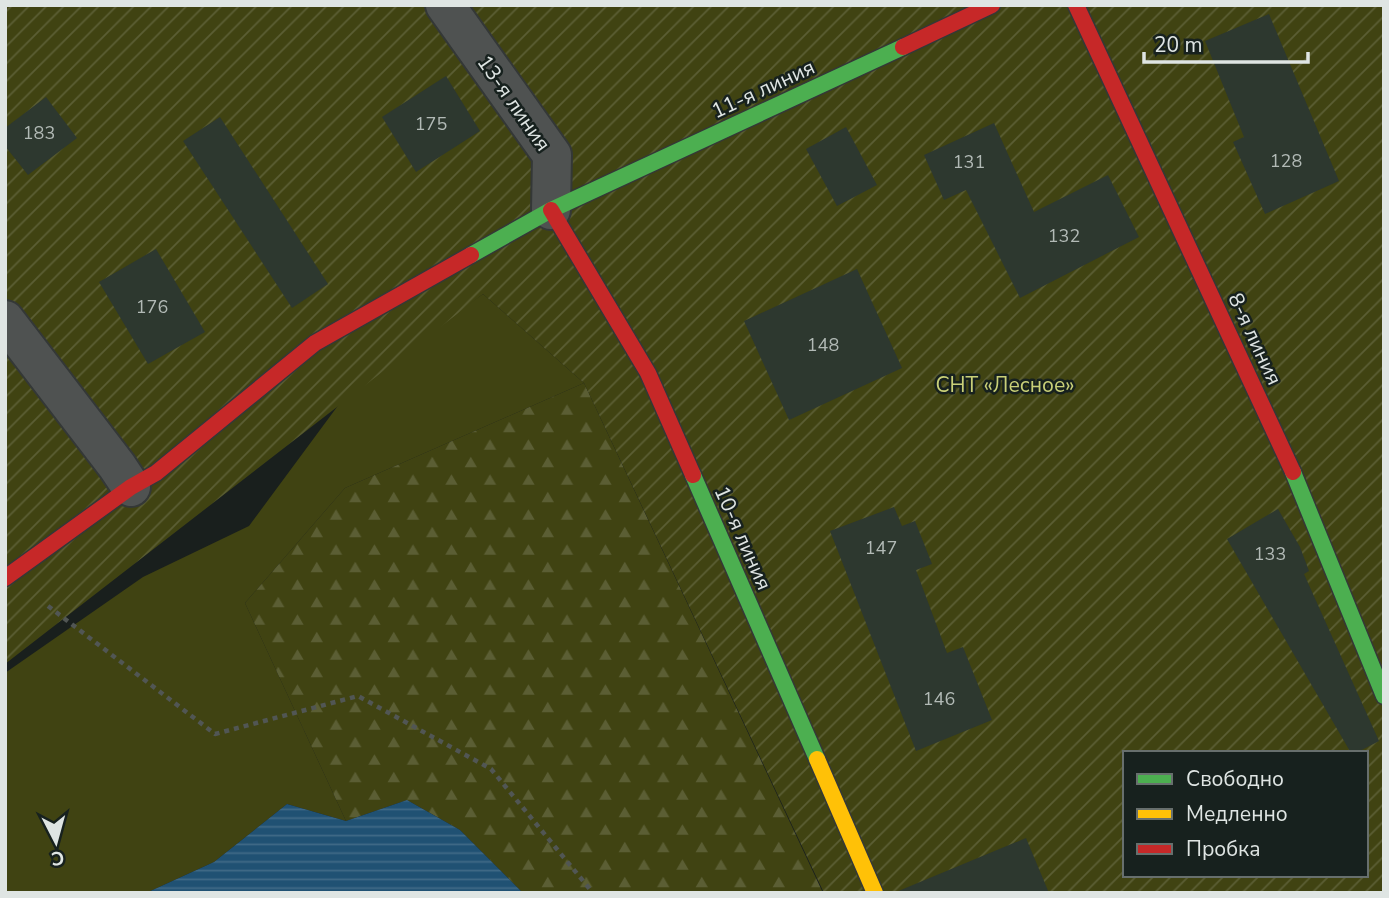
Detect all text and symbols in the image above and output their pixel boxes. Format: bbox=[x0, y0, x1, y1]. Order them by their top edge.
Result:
scale bar bbox=[1144, 21, 1308, 65]
text: 20 m bbox=[1154, 31, 1203, 59]
street label: 13-я линия bbox=[471, 49, 557, 157]
street label: 11-я линия bbox=[707, 53, 819, 125]
house number: 175 bbox=[415, 112, 447, 136]
house number: 183 bbox=[23, 121, 55, 145]
house number: 128 bbox=[1270, 149, 1302, 173]
house number: 131 bbox=[953, 150, 985, 174]
house number: 132 bbox=[1048, 224, 1080, 248]
street label: 8-я линия bbox=[1222, 288, 1288, 390]
house number: 176 bbox=[136, 295, 168, 319]
house number: 148 bbox=[807, 333, 839, 357]
park label: СНТ «Лесное» bbox=[935, 371, 1075, 399]
street label: 10-я линия bbox=[708, 482, 778, 594]
house number: 147 bbox=[865, 536, 897, 560]
house number: 133 bbox=[1254, 542, 1286, 566]
house number: 146 bbox=[923, 687, 955, 711]
legend bbox=[1123, 751, 1368, 877]
text: Свободно bbox=[1186, 765, 1284, 793]
text: Медленно bbox=[1186, 800, 1288, 828]
north arrow bbox=[21, 807, 91, 877]
text: Пробка bbox=[1186, 835, 1260, 863]
text: С bbox=[50, 844, 65, 872]

